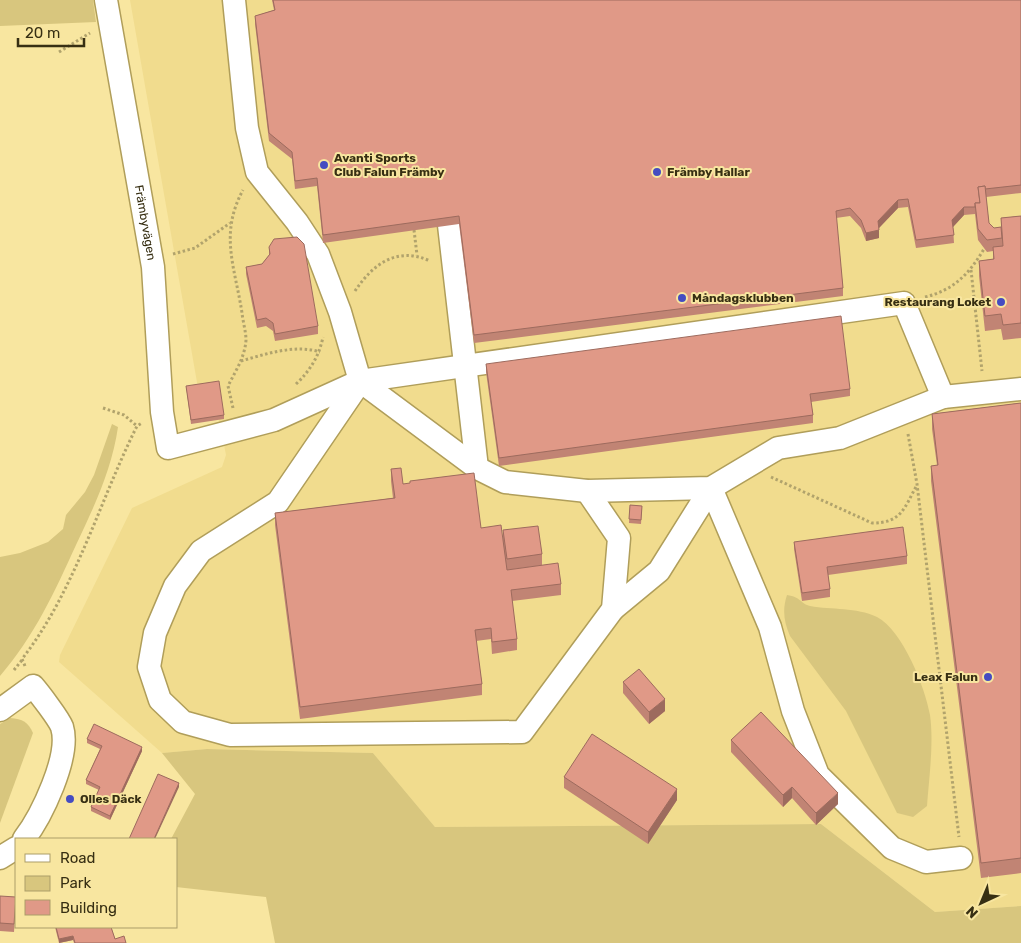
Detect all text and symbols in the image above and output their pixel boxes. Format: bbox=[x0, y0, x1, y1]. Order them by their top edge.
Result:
scale bar bbox=[18, 15, 84, 47]
text: 20 m bbox=[25, 24, 60, 42]
place label: Avanti Sports Club Falun Främby bbox=[334, 151, 445, 179]
marker: Avanti Sports Club Falun Främby bbox=[318, 159, 330, 171]
place label: Främby Hallar bbox=[667, 165, 750, 179]
marker: Främby Hallar bbox=[651, 166, 663, 178]
street label: Främbyvägen bbox=[132, 184, 159, 261]
place label: Måndagsklubben bbox=[692, 291, 794, 305]
marker: Måndagsklubben bbox=[676, 292, 688, 304]
place label: Restaurang Loket bbox=[884, 295, 991, 309]
marker: Restaurang Loket bbox=[995, 296, 1007, 308]
place label: Leax Falun bbox=[914, 670, 978, 684]
marker: Leax Falun bbox=[982, 671, 994, 683]
place label: Olles Däck bbox=[80, 792, 142, 806]
marker: Olles Däck bbox=[64, 793, 76, 805]
legend bbox=[15, 838, 178, 928]
text: Road bbox=[60, 849, 96, 867]
text: Park bbox=[60, 874, 91, 892]
north arrow bbox=[956, 878, 1006, 928]
text: Building bbox=[60, 899, 117, 917]
text: N bbox=[963, 902, 982, 922]

